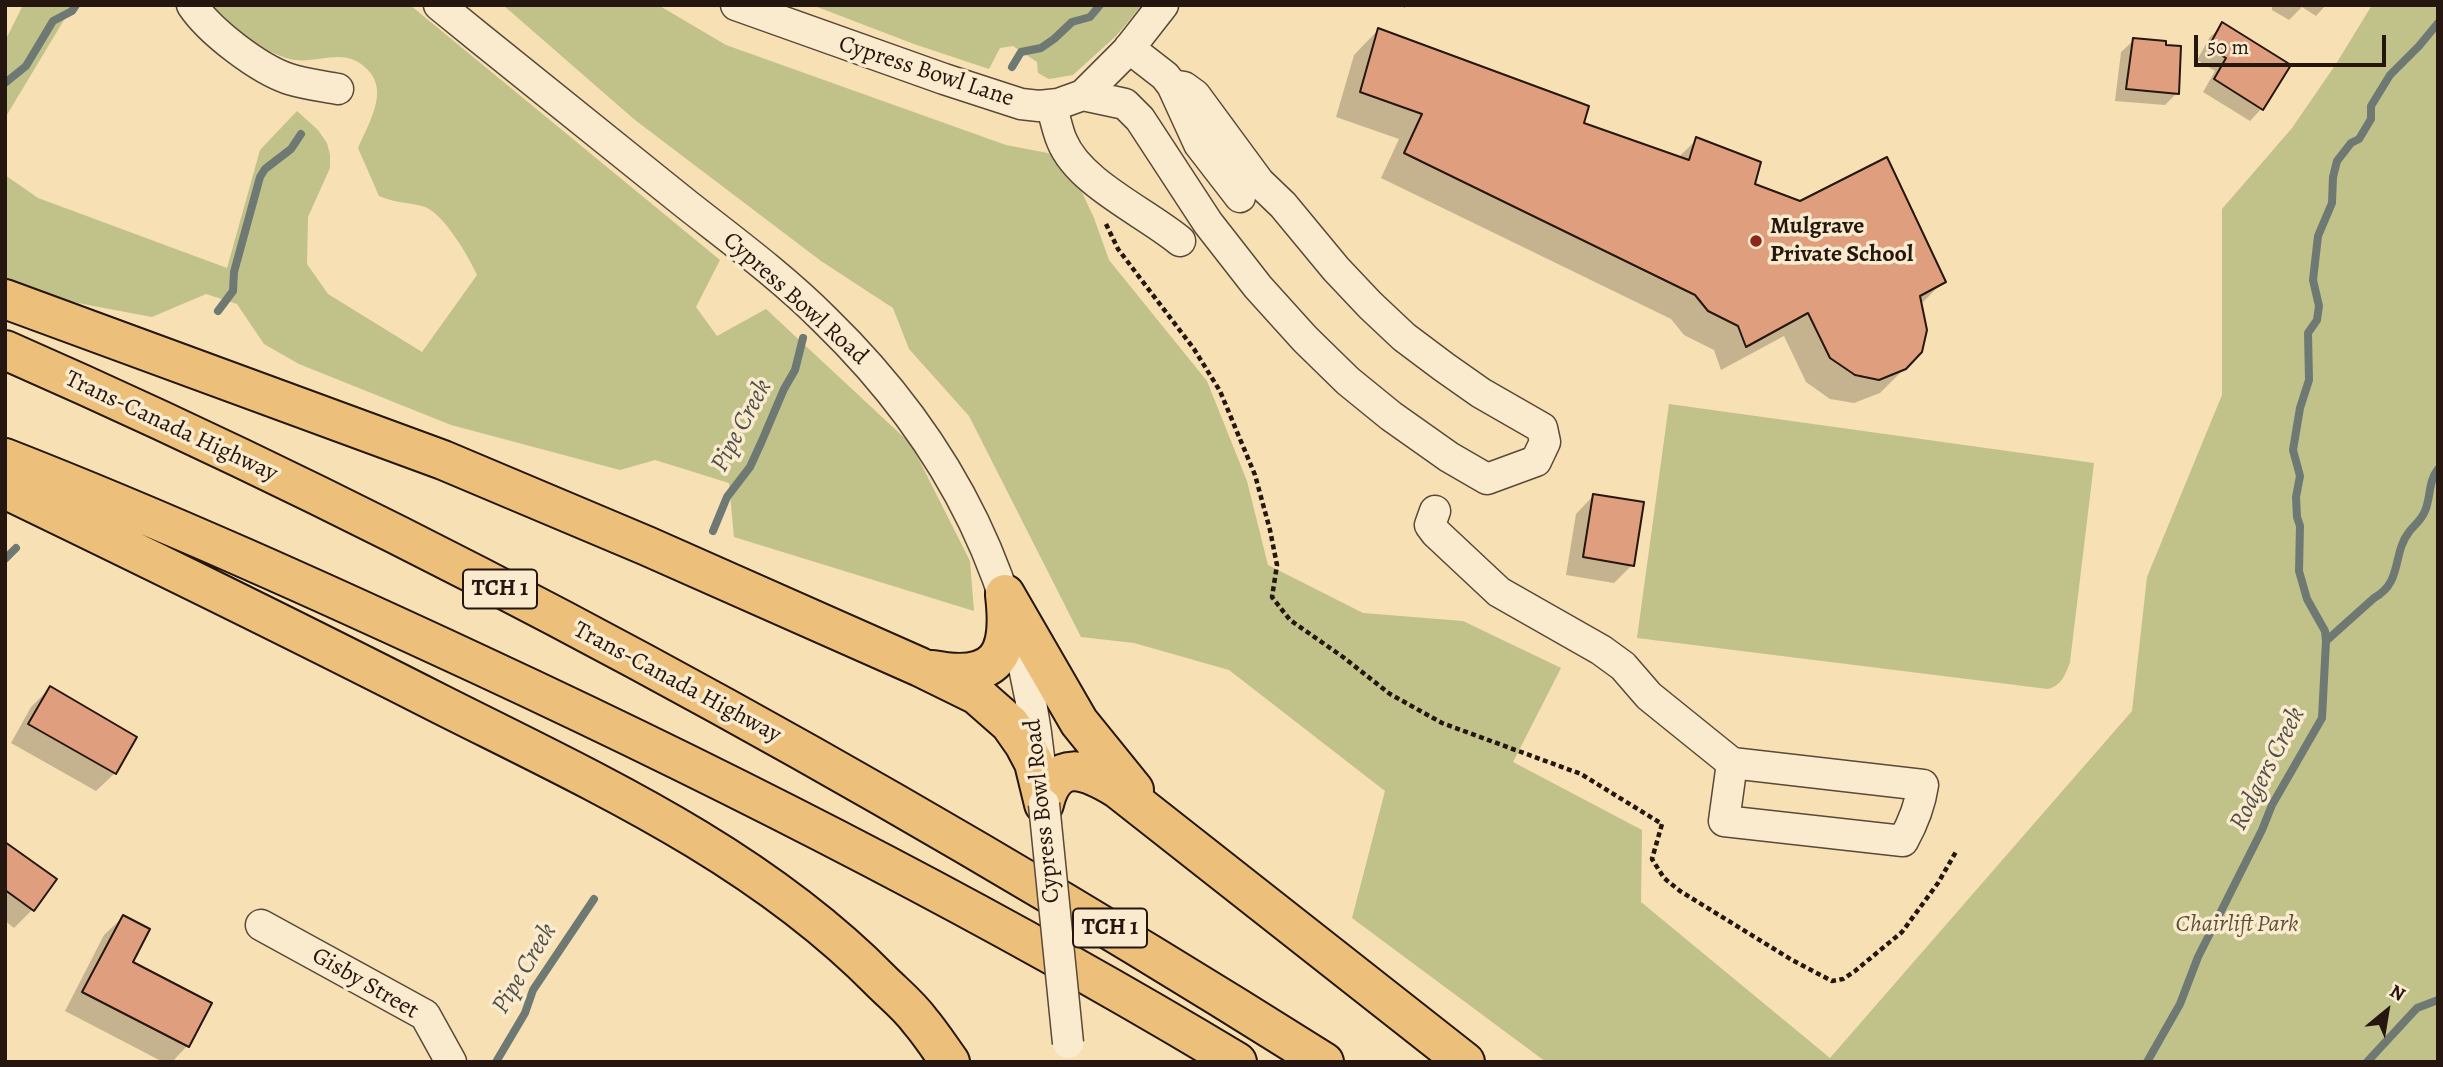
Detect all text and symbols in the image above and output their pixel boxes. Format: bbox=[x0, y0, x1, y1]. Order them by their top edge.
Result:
scale bar bbox=[2198, 21, 2390, 65]
street label: Cypress Bowl Lane bbox=[835, 30, 1017, 114]
text: 50 m bbox=[2207, 33, 2249, 61]
place label: Mulgrave Private School bbox=[1770, 213, 1913, 269]
street label: Cypress Bowl Road bbox=[717, 226, 873, 372]
marker: Mulgrave Private School bbox=[1748, 233, 1764, 249]
street label: Trans-Canada Highway bbox=[60, 365, 282, 489]
water label: Pipe Creek bbox=[705, 374, 779, 478]
road number: TCH 1 bbox=[463, 569, 537, 608]
street label: Trans-Canada Highway bbox=[568, 616, 786, 750]
water label: Rodgers Creek bbox=[2224, 702, 2312, 836]
street label: Cypress Bowl Road bbox=[1019, 717, 1067, 905]
road number: TCH 1 bbox=[1073, 909, 1147, 948]
park label: Chairlift Park bbox=[2176, 911, 2298, 939]
water label: Pipe Creek bbox=[486, 918, 564, 1020]
street label: Gisby Street bbox=[307, 942, 423, 1026]
north arrow bbox=[2352, 976, 2422, 1046]
text: N bbox=[2385, 978, 2410, 1008]

